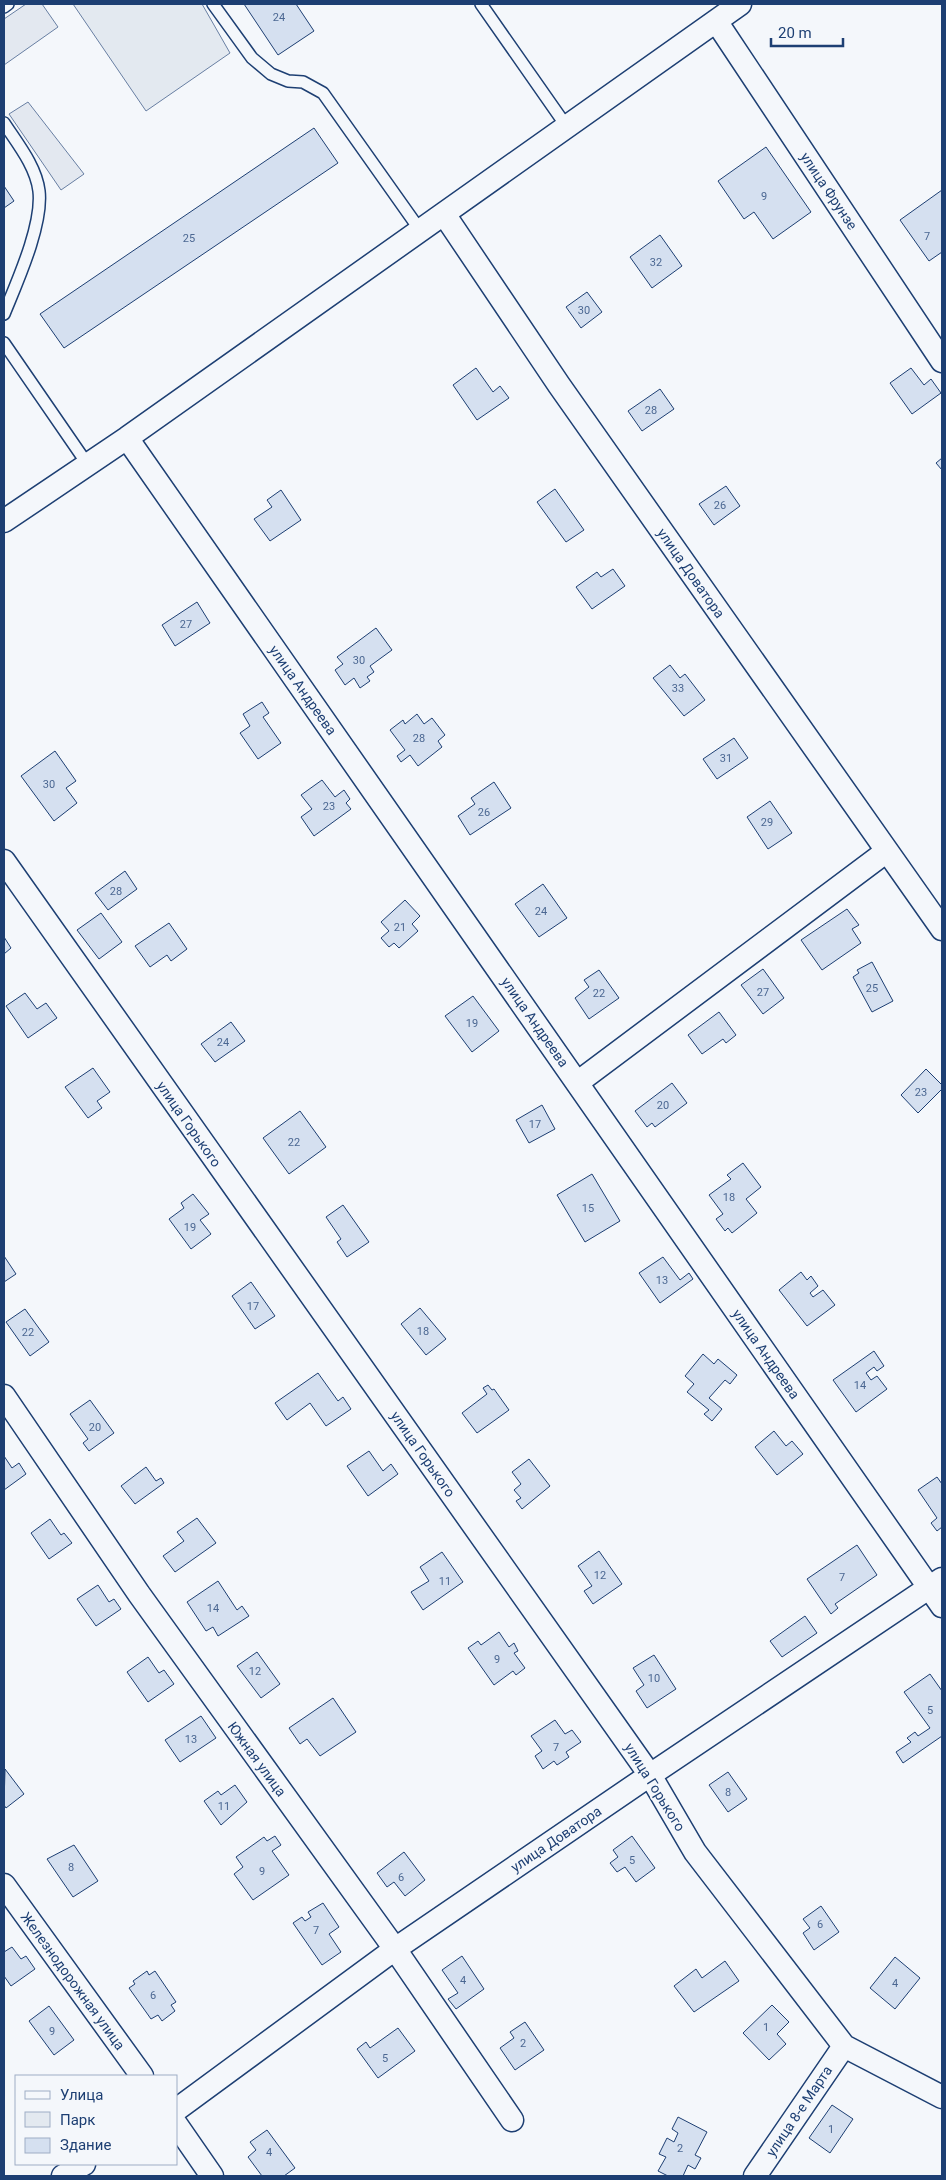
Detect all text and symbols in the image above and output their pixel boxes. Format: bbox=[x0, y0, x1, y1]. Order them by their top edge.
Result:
house number: 24 bbox=[273, 11, 285, 24]
scale bar bbox=[771, 15, 844, 47]
text: 20 m bbox=[778, 24, 812, 42]
street label: улица Фрунзе bbox=[797, 149, 861, 233]
house number: 9 bbox=[761, 190, 767, 203]
house number: 7 bbox=[924, 230, 930, 243]
house number: 25 bbox=[183, 232, 195, 245]
house number: 32 bbox=[650, 256, 662, 269]
house number: 30 bbox=[578, 304, 590, 317]
house number: 28 bbox=[645, 404, 657, 417]
house number: 26 bbox=[714, 499, 726, 512]
street label: улица Доватора bbox=[654, 525, 728, 621]
house number: 27 bbox=[180, 618, 192, 631]
street label: улица Андреева bbox=[266, 642, 340, 738]
house number: 30 bbox=[353, 654, 365, 667]
house number: 33 bbox=[672, 682, 684, 695]
house number: 28 bbox=[413, 732, 425, 745]
house number: 31 bbox=[720, 752, 732, 765]
house number: 30 bbox=[43, 778, 55, 791]
house number: 23 bbox=[323, 800, 335, 813]
house number: 26 bbox=[478, 806, 490, 819]
house number: 29 bbox=[761, 816, 773, 829]
house number: 28 bbox=[110, 885, 122, 898]
house number: 24 bbox=[535, 905, 547, 918]
house number: 21 bbox=[394, 921, 406, 934]
street label: улица Андреева bbox=[498, 974, 572, 1070]
house number: 25 bbox=[866, 982, 878, 995]
house number: 27 bbox=[757, 986, 769, 999]
house number: 22 bbox=[593, 987, 605, 1000]
house number: 19 bbox=[466, 1017, 478, 1030]
house number: 24 bbox=[217, 1036, 229, 1049]
street label: улица Горького bbox=[153, 1078, 225, 1170]
house number: 23 bbox=[915, 1086, 927, 1099]
house number: 20 bbox=[657, 1099, 669, 1112]
house number: 17 bbox=[529, 1118, 541, 1131]
house number: 22 bbox=[288, 1136, 300, 1149]
house number: 18 bbox=[723, 1191, 735, 1204]
house number: 15 bbox=[582, 1202, 594, 1215]
house number: 19 bbox=[184, 1221, 196, 1234]
house number: 13 bbox=[656, 1274, 668, 1287]
house number: 17 bbox=[247, 1300, 259, 1313]
street label: улица Андреева bbox=[729, 1306, 803, 1402]
house number: 18 bbox=[417, 1325, 429, 1338]
house number: 22 bbox=[22, 1326, 34, 1339]
house number: 14 bbox=[854, 1379, 866, 1392]
street label: улица Горького bbox=[387, 1408, 459, 1500]
house number: 20 bbox=[89, 1421, 101, 1434]
house number: 12 bbox=[594, 1569, 606, 1582]
house number: 7 bbox=[839, 1571, 845, 1584]
house number: 11 bbox=[439, 1575, 451, 1588]
house number: 14 bbox=[207, 1602, 219, 1615]
house number: 9 bbox=[494, 1653, 500, 1666]
house number: 12 bbox=[249, 1665, 261, 1678]
house number: 10 bbox=[648, 1672, 660, 1685]
house number: 5 bbox=[927, 1704, 933, 1717]
street label: Южная улица bbox=[225, 1718, 289, 1800]
house number: 13 bbox=[185, 1733, 197, 1746]
street label: улица Горького bbox=[621, 1740, 689, 1834]
house number: 7 bbox=[553, 1741, 559, 1754]
house number: 8 bbox=[725, 1786, 731, 1799]
house number: 11 bbox=[218, 1800, 230, 1813]
street label: улица Доватора bbox=[508, 1803, 604, 1875]
house number: 5 bbox=[629, 1854, 635, 1867]
house number: 8 bbox=[68, 1861, 74, 1874]
house number: 9 bbox=[259, 1865, 265, 1878]
house number: 6 bbox=[398, 1871, 404, 1884]
street label: Железнодорожная улица bbox=[18, 1909, 128, 2053]
house number: 6 bbox=[817, 1918, 823, 1931]
house number: 7 bbox=[313, 1924, 319, 1937]
house number: 4 bbox=[460, 1974, 466, 1987]
house number: 4 bbox=[892, 1977, 898, 1990]
house number: 6 bbox=[150, 1989, 156, 2002]
house number: 1 bbox=[763, 2021, 769, 2034]
house number: 9 bbox=[49, 2025, 55, 2038]
house number: 2 bbox=[520, 2037, 526, 2050]
house number: 5 bbox=[382, 2052, 388, 2065]
street label: улица 8-е Марта bbox=[763, 2063, 835, 2159]
legend bbox=[15, 2075, 178, 2165]
text: Улица bbox=[60, 2086, 103, 2104]
text: Парк bbox=[60, 2111, 95, 2129]
house number: 1 bbox=[828, 2123, 834, 2136]
text: Здание bbox=[60, 2136, 111, 2154]
house number: 2 bbox=[677, 2142, 683, 2155]
house number: 4 bbox=[266, 2146, 272, 2159]

